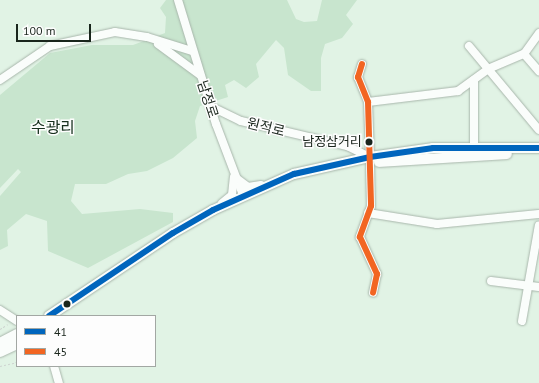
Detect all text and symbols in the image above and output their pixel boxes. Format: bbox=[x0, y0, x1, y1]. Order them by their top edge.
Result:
scale bar bbox=[18, 16, 93, 42]
text: 100 m bbox=[23, 23, 56, 38]
street label: 남정로 bbox=[194, 78, 222, 120]
street label: 원적로 bbox=[245, 114, 287, 140]
district label: 수광리 bbox=[31, 117, 75, 137]
place label: 남정삼거리 bbox=[302, 134, 362, 150]
marker: 남정삼거리 bbox=[364, 137, 374, 147]
unlabelled marker bbox=[62, 299, 72, 309]
legend bbox=[16, 315, 156, 367]
text: 41 bbox=[54, 324, 67, 339]
text: 45 bbox=[54, 344, 67, 359]

